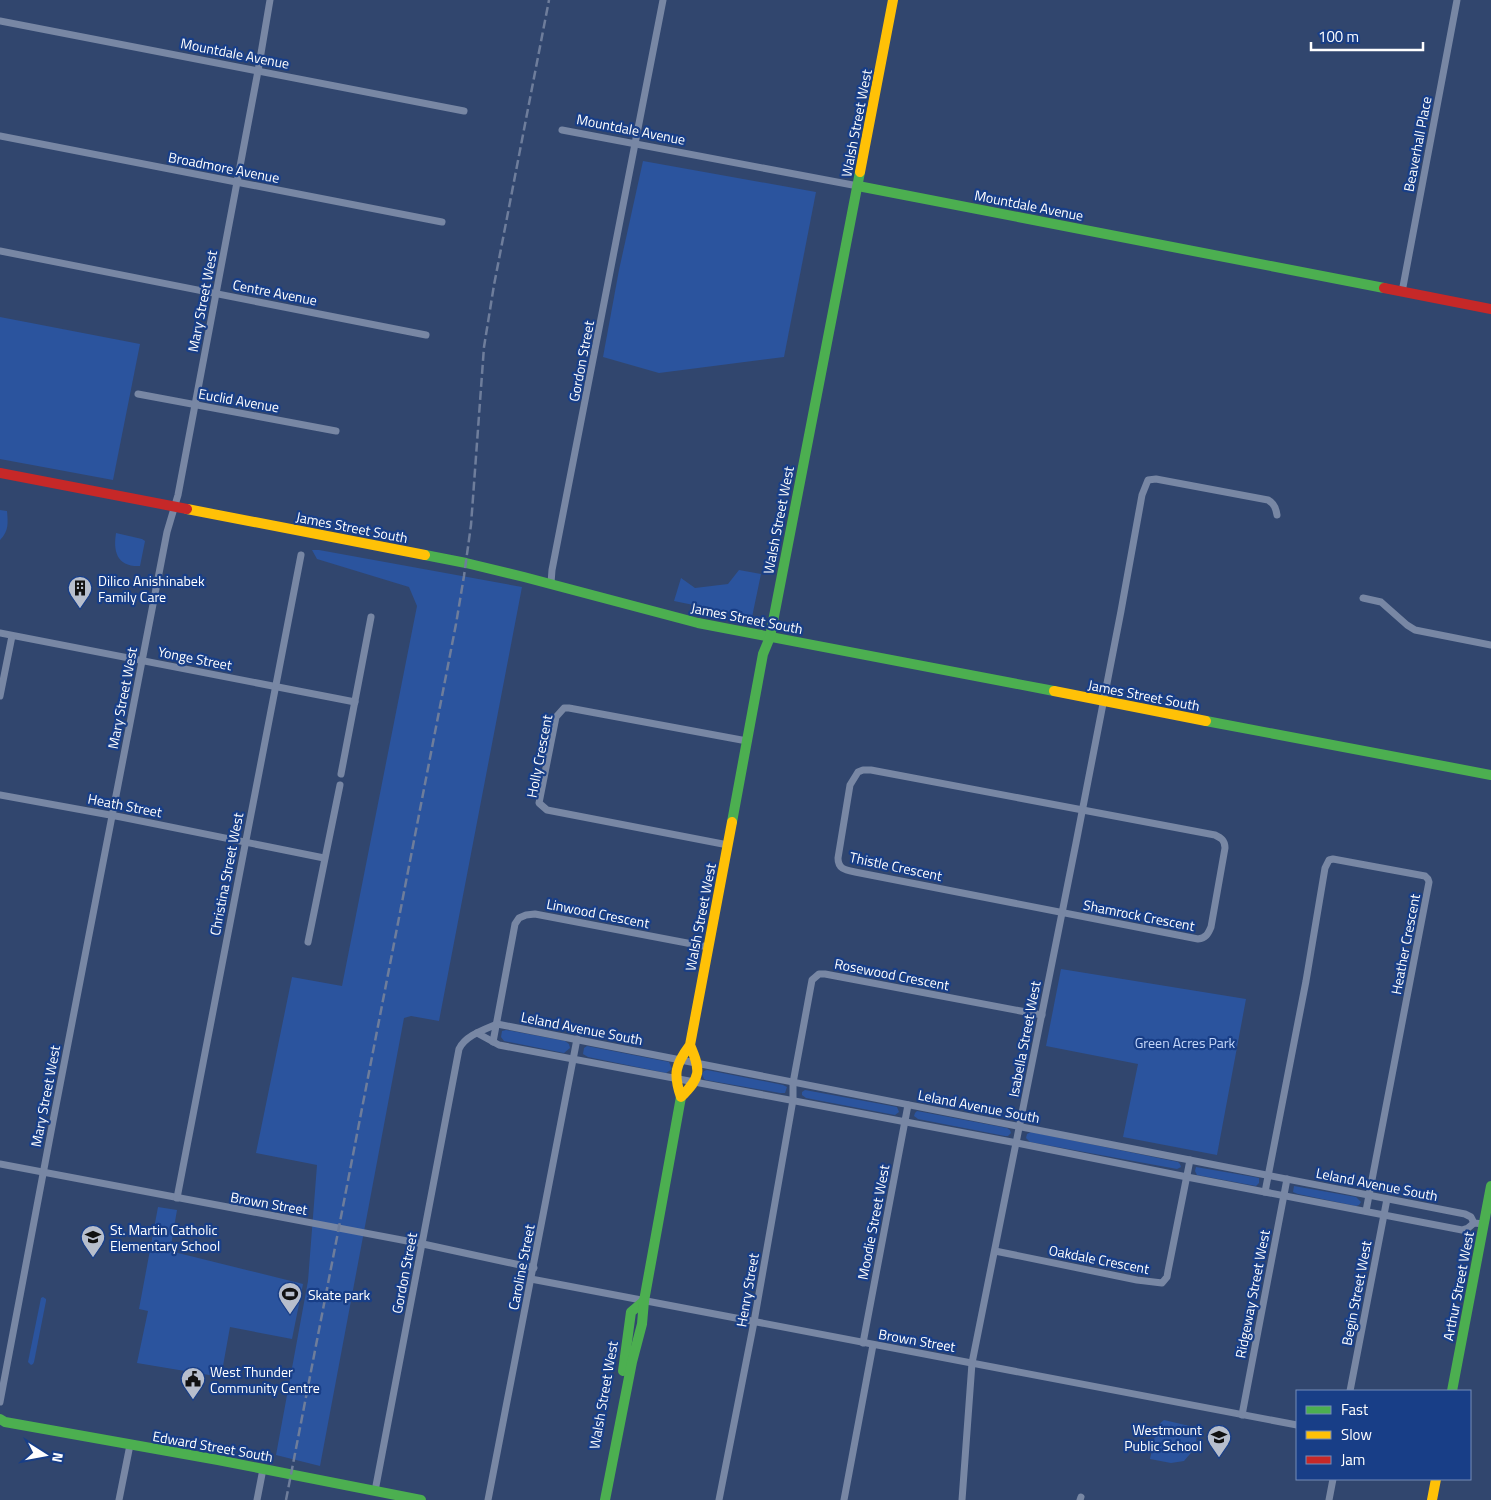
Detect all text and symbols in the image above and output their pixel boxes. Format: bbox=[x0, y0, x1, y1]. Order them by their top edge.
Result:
scale bar bbox=[1311, 20, 1424, 52]
text: 100 m bbox=[1318, 25, 1359, 48]
street label: Mountdale Avenue bbox=[179, 32, 291, 74]
street label: Walsh Street West bbox=[835, 67, 877, 179]
street label: Beaverhall Place bbox=[1397, 94, 1437, 194]
street label: Mountdale Avenue bbox=[575, 108, 687, 150]
street label: Broadmore Avenue bbox=[167, 146, 281, 188]
street label: Mountdale Avenue bbox=[973, 184, 1085, 226]
street label: Mary Street West bbox=[182, 248, 222, 354]
street label: Centre Avenue bbox=[231, 274, 319, 310]
street label: Gordon Street bbox=[563, 319, 599, 403]
street label: Euclid Avenue bbox=[197, 383, 281, 417]
street label: Walsh Street West bbox=[757, 464, 799, 576]
street label: James Street South bbox=[294, 506, 410, 548]
place label: Dilico Anishinabek Family Care bbox=[98, 570, 205, 607]
building icon: Dilico Anishinabek Family Care bbox=[67, 575, 93, 609]
street label: James Street South bbox=[689, 597, 805, 639]
street label: Yonge Street bbox=[156, 641, 234, 675]
street label: Mary Street West bbox=[102, 645, 142, 751]
street label: James Street South bbox=[1086, 674, 1202, 716]
street label: Holly Crescent bbox=[521, 712, 557, 799]
street label: Heath Street bbox=[86, 788, 164, 822]
street label: Christina Street West bbox=[204, 811, 248, 937]
street label: Thistle Crescent bbox=[848, 846, 944, 886]
street label: Walsh Street West bbox=[679, 861, 721, 973]
street label: Heather Crescent bbox=[1385, 892, 1425, 996]
street label: Linwood Crescent bbox=[545, 893, 651, 933]
street label: Shamrock Crescent bbox=[1081, 894, 1197, 936]
street label: Rosewood Crescent bbox=[833, 953, 951, 995]
street label: Isabella Street West bbox=[1002, 979, 1046, 1099]
street label: Leland Avenue South bbox=[519, 1006, 645, 1050]
park label: Green Acres Park bbox=[1135, 1032, 1236, 1053]
street label: Mary Street West bbox=[25, 1043, 65, 1149]
street label: Leland Avenue South bbox=[916, 1084, 1042, 1128]
street label: Leland Avenue South bbox=[1314, 1162, 1440, 1206]
street label: Moodie Street West bbox=[852, 1163, 894, 1281]
street label: Brown Street bbox=[229, 1186, 309, 1220]
place label: St. Martin Catholic Elementary School bbox=[110, 1219, 220, 1256]
street label: Caroline Street bbox=[502, 1222, 540, 1312]
school or university icon: St. Martin Catholic Elementary School bbox=[80, 1224, 106, 1258]
street label: Ridgeway Street West bbox=[1229, 1228, 1275, 1360]
street label: Arthur Street West bbox=[1437, 1230, 1479, 1342]
street label: Gordon Street bbox=[386, 1231, 422, 1315]
street label: Oakdale Crescent bbox=[1047, 1239, 1151, 1279]
street label: Begin Street West bbox=[1336, 1239, 1376, 1347]
street label: Henry Street bbox=[730, 1251, 764, 1329]
sports icon: Skate park bbox=[277, 1281, 303, 1315]
place label: Skate park bbox=[308, 1284, 371, 1305]
street label: Brown Street bbox=[877, 1323, 957, 1357]
street label: Walsh Street West bbox=[583, 1339, 623, 1451]
place label: West Thunder Community Centre bbox=[210, 1361, 320, 1398]
public building icon: West Thunder Community Centre bbox=[180, 1366, 206, 1400]
legend bbox=[1296, 1390, 1471, 1480]
text: Fast bbox=[1341, 1398, 1369, 1421]
place label: Westmount Public School bbox=[1124, 1419, 1202, 1456]
text: Slow bbox=[1341, 1423, 1372, 1446]
school or university icon: Westmount Public School bbox=[1206, 1424, 1232, 1458]
street label: Edward Street South bbox=[151, 1425, 275, 1467]
north arrow bbox=[20, 1430, 70, 1480]
text: Jam bbox=[1341, 1448, 1365, 1471]
text: N bbox=[47, 1451, 69, 1464]

